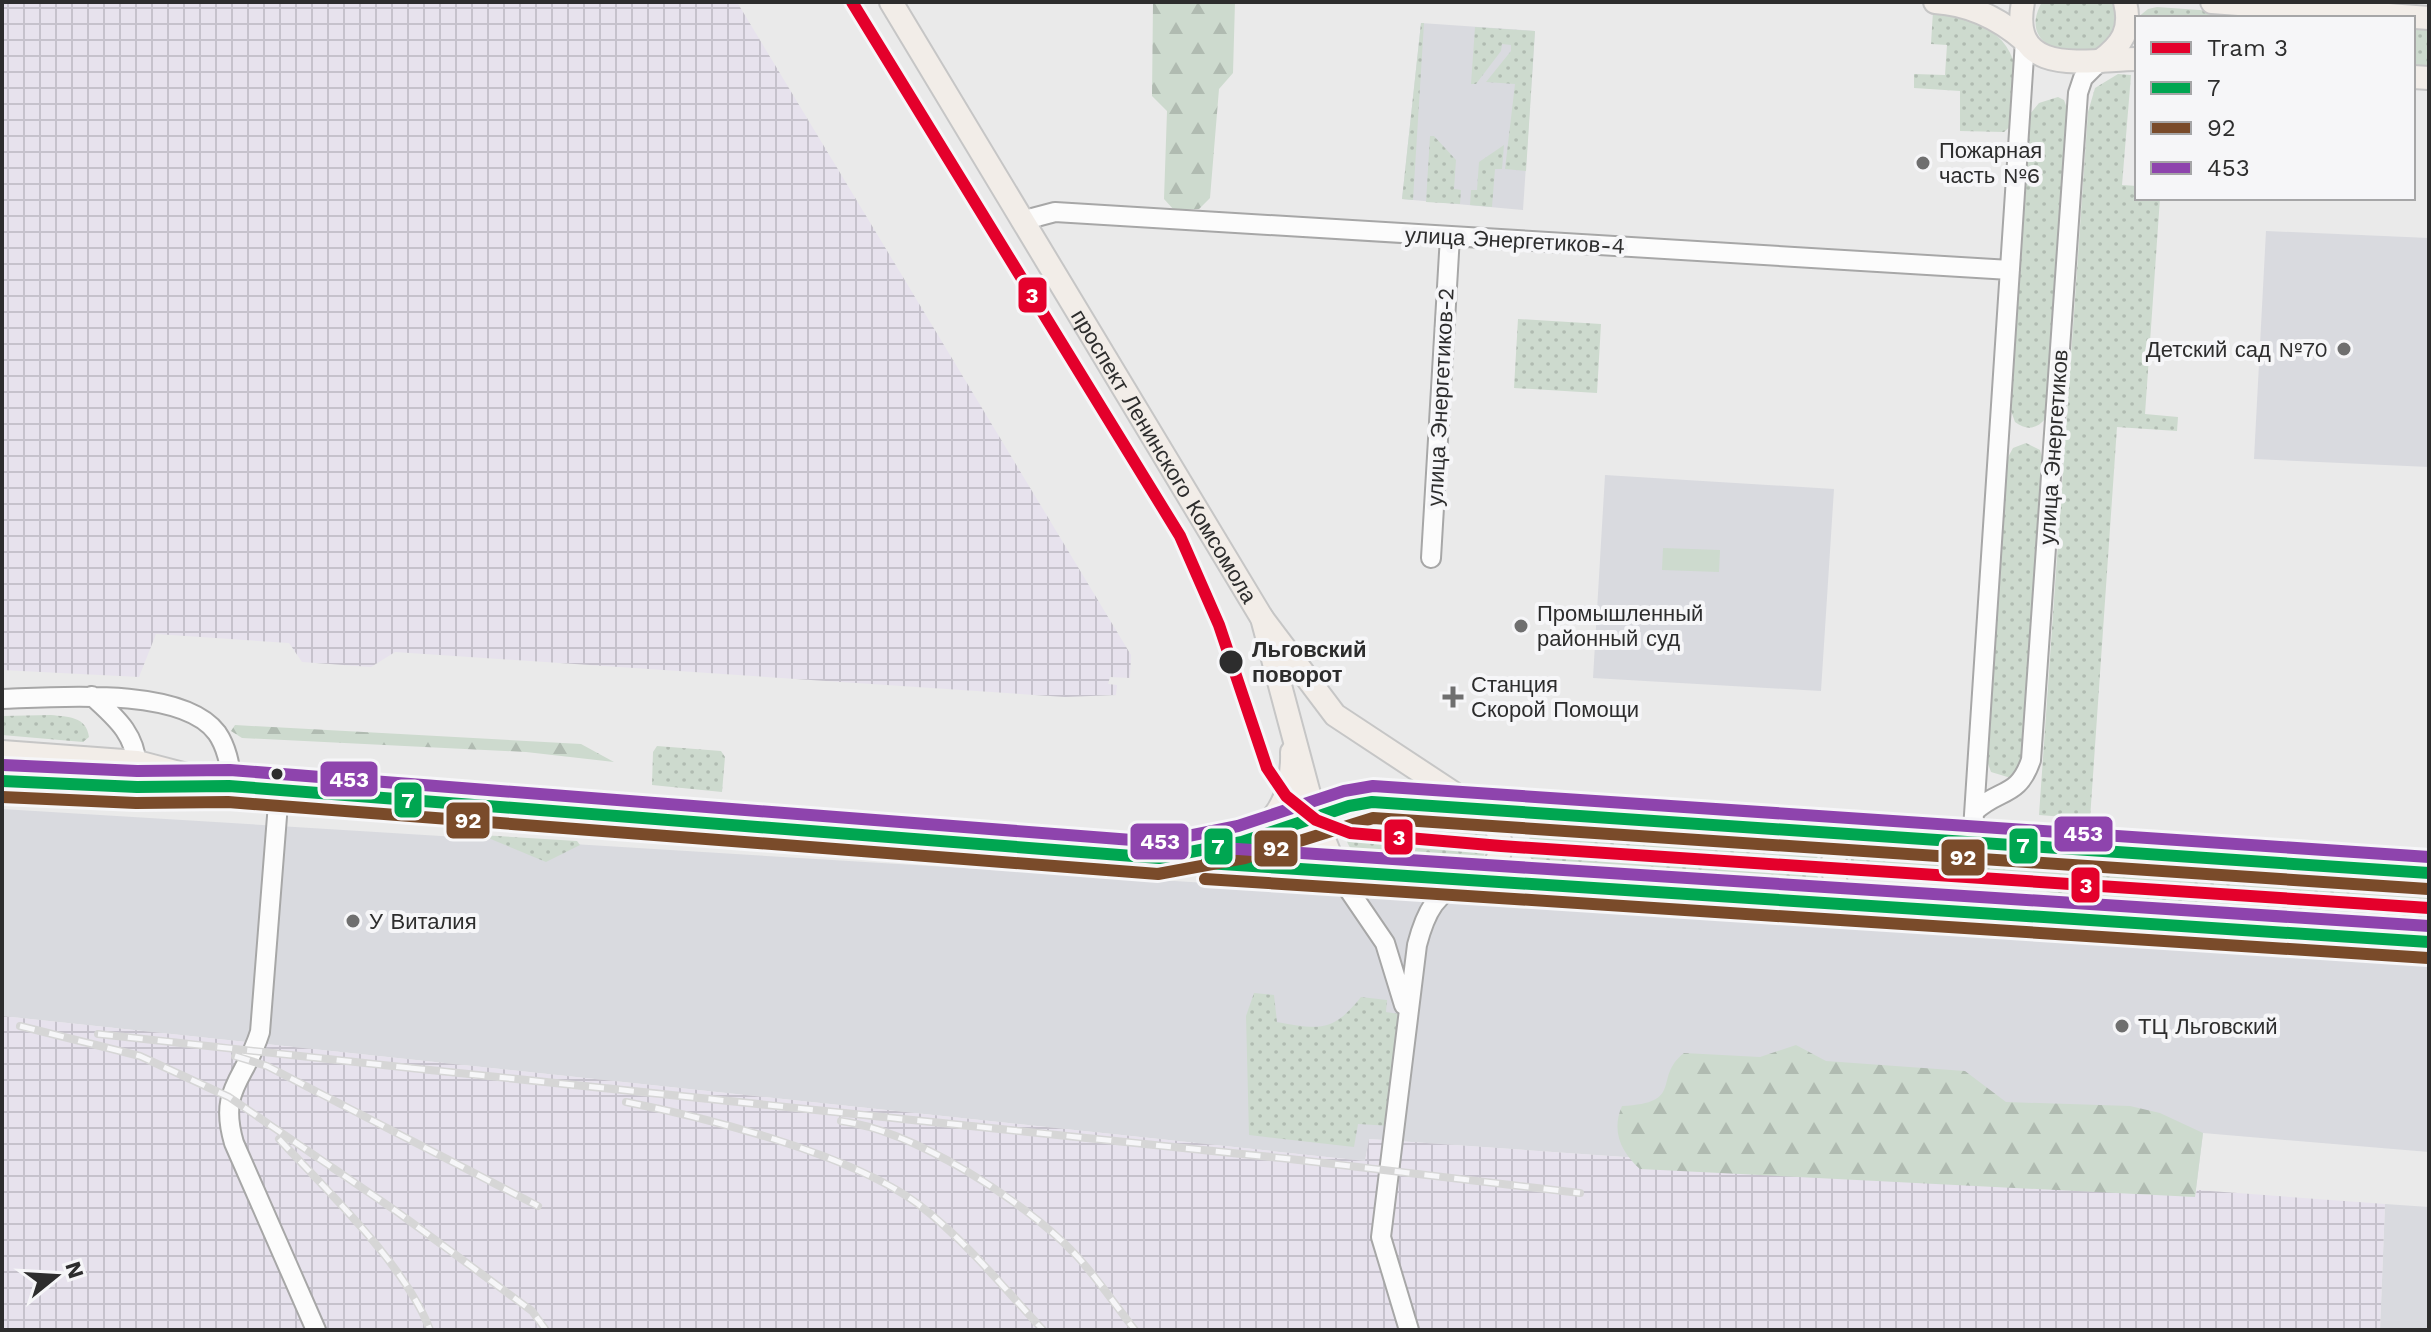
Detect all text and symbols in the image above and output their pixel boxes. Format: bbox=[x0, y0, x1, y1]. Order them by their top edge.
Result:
legend bbox=[2135, 16, 2415, 200]
text: Tram 3 bbox=[2207, 34, 2288, 62]
text: 7 bbox=[2207, 74, 2220, 102]
text: 92 bbox=[2207, 114, 2236, 142]
place label: Пожарная часть №6 bbox=[1939, 138, 2042, 188]
marker: Пожарная часть №6 bbox=[1914, 154, 1932, 172]
text: 453 bbox=[2207, 154, 2250, 182]
street label: улица Энергетиков-4 bbox=[1404, 222, 1626, 259]
line badge: 3 bbox=[1017, 276, 1048, 314]
text: 3 bbox=[1025, 283, 1039, 308]
street label: улица Энергетиков-2 bbox=[1422, 287, 1459, 507]
street label: проспект Ленинского Комсомола bbox=[1066, 305, 1262, 608]
place label: Детский сад №70 bbox=[2146, 337, 2328, 362]
marker: Детский сад №70 bbox=[2335, 340, 2353, 358]
street label: улица Энергетиков bbox=[2034, 349, 2073, 545]
place label: Промышленный районный суд bbox=[1537, 601, 1703, 651]
marker: Промышленный районный суд bbox=[1512, 617, 1530, 635]
place label: Льговский поворот bbox=[1252, 637, 1367, 687]
marker: Льговский поворот bbox=[1217, 648, 1245, 676]
place label: Станция Скорой Помощи bbox=[1471, 672, 1639, 722]
marker: Станция Скорой Помощи bbox=[1442, 686, 1464, 708]
line badge: 453 bbox=[319, 760, 379, 798]
unlabelled marker bbox=[269, 766, 285, 782]
text: 453 bbox=[329, 767, 369, 792]
line badge: 7 bbox=[393, 781, 423, 819]
text: 7 bbox=[401, 788, 415, 813]
line badge: 92 bbox=[445, 801, 491, 840]
text: 92 bbox=[455, 808, 481, 833]
line badge: 453 bbox=[2053, 815, 2114, 853]
line badge: 3 bbox=[1383, 818, 1414, 856]
text: 453 bbox=[2063, 821, 2103, 846]
line badge: 453 bbox=[1129, 822, 1190, 861]
text: 3 bbox=[1392, 825, 1406, 850]
line badge: 7 bbox=[1203, 827, 1234, 866]
line badge: 7 bbox=[2008, 827, 2039, 865]
text: 453 bbox=[1140, 829, 1180, 854]
line badge: 92 bbox=[1253, 829, 1299, 868]
text: 7 bbox=[2016, 833, 2030, 858]
text: 7 bbox=[1211, 834, 1225, 859]
text: 92 bbox=[1263, 836, 1289, 861]
line badge: 92 bbox=[1940, 838, 1986, 877]
text: 92 bbox=[1950, 845, 1976, 870]
line badge: 3 bbox=[2070, 866, 2101, 904]
text: 3 bbox=[2079, 873, 2093, 898]
place label: У Виталия bbox=[369, 909, 477, 934]
marker: У Виталия bbox=[344, 912, 362, 930]
place label: ТЦ Льговский bbox=[2138, 1014, 2278, 1039]
marker: ТЦ Льговский bbox=[2113, 1017, 2131, 1035]
north arrow bbox=[16, 1236, 96, 1316]
text: N bbox=[60, 1258, 89, 1282]

